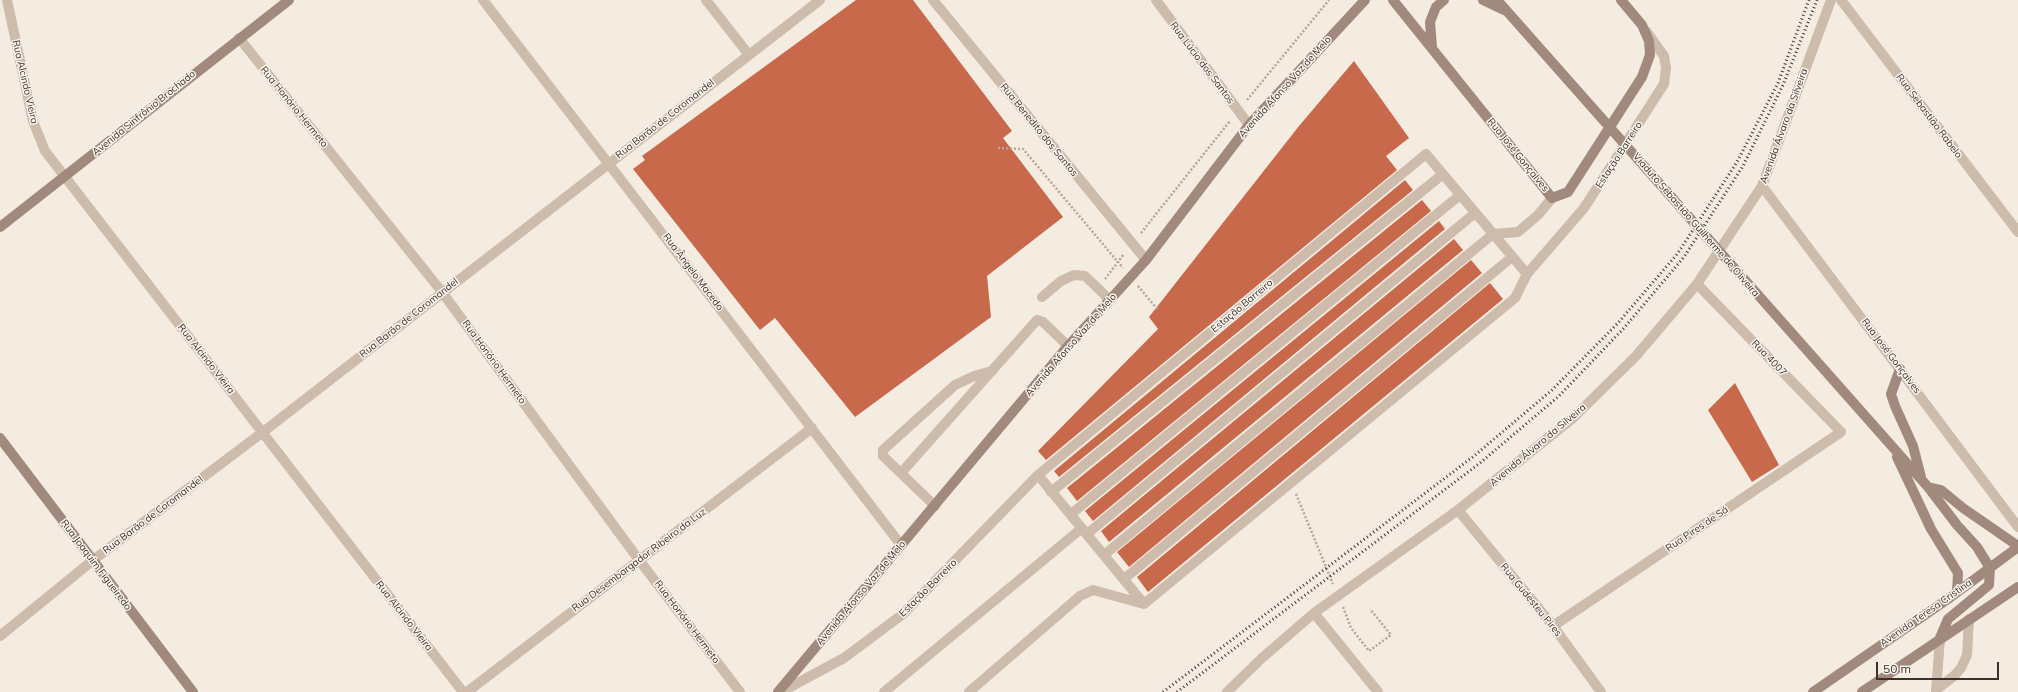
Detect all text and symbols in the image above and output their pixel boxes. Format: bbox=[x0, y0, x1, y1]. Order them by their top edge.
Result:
street label: Rua Lúcio dos Santos bbox=[1167, 20, 1237, 106]
street label: Avenida Afonso Vaz de Melo bbox=[1236, 34, 1334, 140]
street label: Rua Alcindo Vieira bbox=[10, 39, 40, 125]
street label: Rua Honório Hermeto bbox=[258, 64, 330, 150]
street label: Avenida Álvaro da Silveira bbox=[1758, 67, 1810, 185]
street label: Avenida Sinfrônio Brochado bbox=[90, 68, 198, 158]
street label: Rua Sebastião Rabelo bbox=[1893, 71, 1965, 161]
street label: Rua Barão de Coromandel bbox=[613, 77, 717, 161]
street label: Rua Benedito dos Santos bbox=[998, 81, 1080, 179]
street label: Rua José Gonçalves bbox=[1485, 116, 1551, 194]
street label: Estação Barreiro bbox=[1593, 120, 1645, 190]
street label: Viaduto Sebastião Guilherme de Oliveira bbox=[1630, 151, 1762, 299]
street label: Rua Ângelo Macedo bbox=[660, 231, 726, 313]
street label: Rua Barão de Coromandel bbox=[357, 276, 461, 360]
street label: Estação Barreiro bbox=[1209, 277, 1275, 335]
street label: Avenida Afonso Vaz de Melo bbox=[1023, 291, 1119, 399]
street label: Rua José Gonçalves bbox=[1859, 316, 1923, 396]
street label: Rua Honório Hermeto bbox=[460, 318, 528, 406]
street label: Rua Alcindo Vieira bbox=[175, 322, 237, 396]
street label: Rua 4007 bbox=[1749, 338, 1789, 378]
street label: Avenida Álvaro da Silveira bbox=[1488, 401, 1588, 489]
street label: Rua Barão de Coromandel bbox=[101, 473, 205, 557]
street label: Rua Pires de Sá bbox=[1663, 504, 1731, 554]
street label: Rua Desembargador Ribeiro da Luz bbox=[570, 506, 708, 614]
street label: Rua Joaquim Figueiredo bbox=[58, 517, 134, 613]
street label: Avenida Afonso Vaz de Melo bbox=[814, 538, 908, 648]
street label: Estação Barreiro bbox=[897, 557, 959, 619]
street label: Rua Gudesteu Pires bbox=[1498, 561, 1564, 639]
street label: Avenida Teresa Cristina bbox=[1878, 577, 1974, 649]
street label: Rua Honório Hermeto bbox=[652, 578, 722, 666]
street label: Rua Alcindo Vieira bbox=[373, 579, 435, 653]
scale bar bbox=[1878, 654, 2001, 680]
text: 50 m bbox=[1883, 661, 1911, 676]

